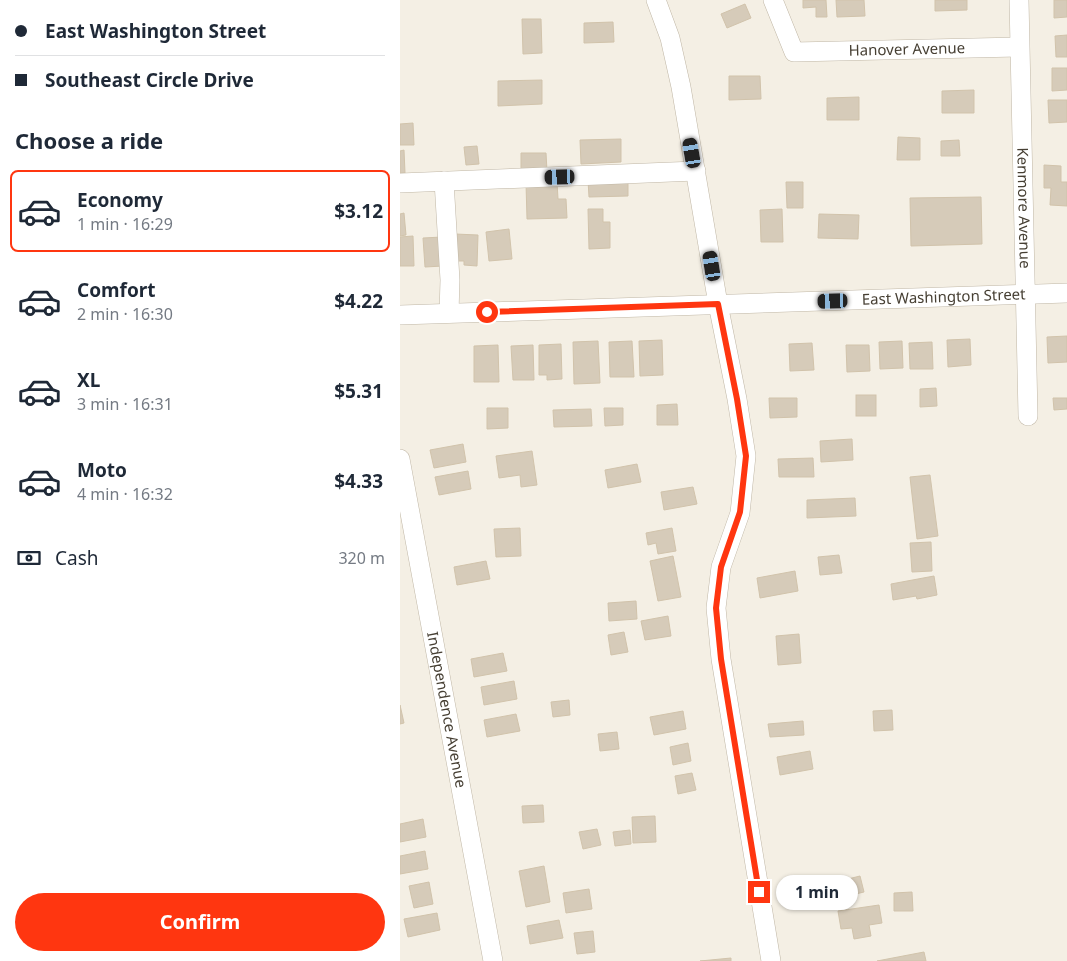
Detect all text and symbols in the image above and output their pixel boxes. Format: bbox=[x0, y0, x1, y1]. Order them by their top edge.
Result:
text: East Washington Street bbox=[45, 18, 266, 44]
street label: Hanover Avenue bbox=[848, 37, 965, 60]
text: Southeast Circle Drive bbox=[45, 67, 254, 93]
text: Choose a ride bbox=[15, 125, 163, 155]
car bbox=[682, 137, 701, 169]
street label: Kenmore Avenue bbox=[1013, 147, 1036, 269]
car bbox=[544, 169, 575, 185]
text: Economy bbox=[77, 187, 163, 213]
icon: car bbox=[17, 189, 62, 234]
text: $3.12 bbox=[334, 198, 383, 224]
text: 1 min · 16:29 bbox=[77, 213, 173, 235]
car bbox=[702, 250, 721, 282]
text: Comfort bbox=[77, 277, 156, 303]
icon: car bbox=[17, 279, 62, 324]
street label: East Washington Street bbox=[861, 283, 1026, 309]
text: $4.22 bbox=[334, 288, 383, 314]
car bbox=[817, 293, 848, 309]
route start bbox=[476, 301, 498, 323]
text: 2 min · 16:30 bbox=[77, 303, 173, 325]
text: XL bbox=[77, 367, 100, 393]
icon: car bbox=[17, 369, 62, 414]
text: $5.31 bbox=[334, 378, 383, 404]
text: 3 min · 16:31 bbox=[77, 393, 173, 415]
text: Moto bbox=[77, 457, 127, 483]
icon: car bbox=[17, 459, 62, 504]
text: $4.33 bbox=[334, 468, 383, 494]
text: 4 min · 16:32 bbox=[77, 483, 173, 505]
icon: cash bbox=[15, 544, 43, 572]
text: Cash bbox=[55, 545, 99, 571]
text: 320 m bbox=[338, 547, 385, 569]
street label: Independence Avenue bbox=[423, 630, 472, 789]
callout: 1 min bbox=[776, 874, 859, 910]
route end bbox=[748, 881, 770, 903]
text: 1 min bbox=[795, 881, 839, 903]
button: Confirm bbox=[15, 893, 385, 951]

